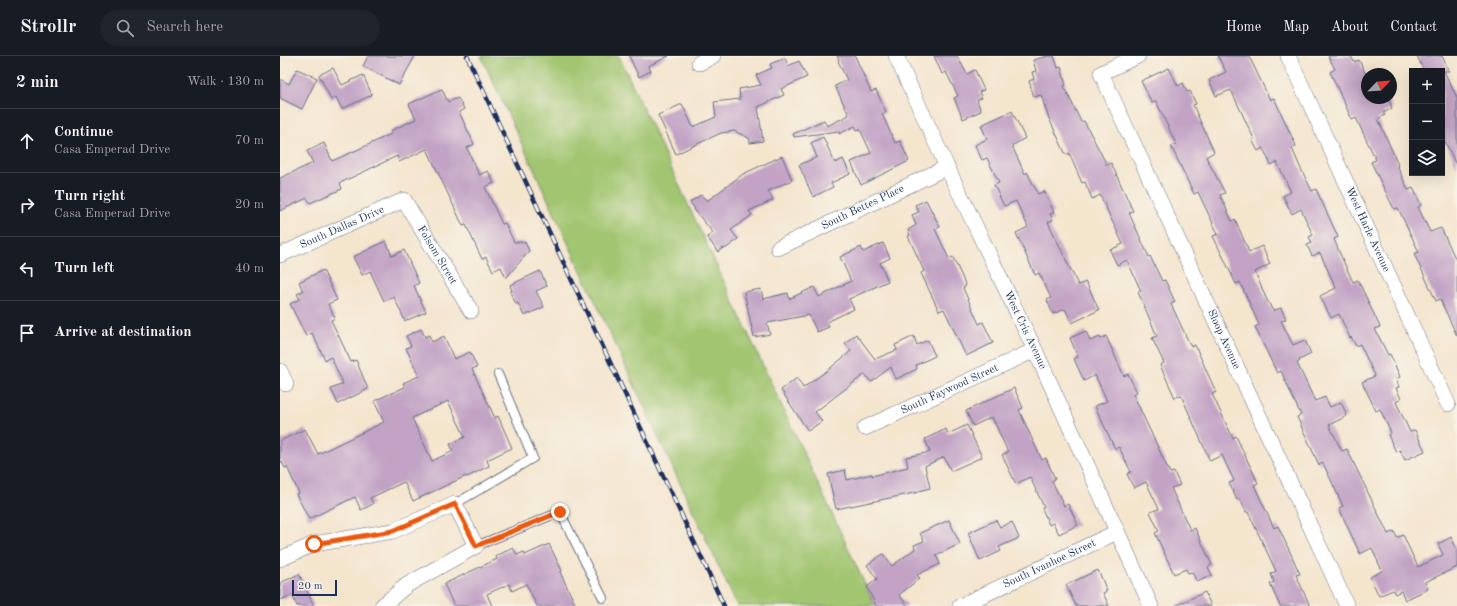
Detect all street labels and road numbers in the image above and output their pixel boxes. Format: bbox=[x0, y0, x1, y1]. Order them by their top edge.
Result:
street label: South Bettes Place bbox=[820, 183, 906, 232]
street label: West Harle Avenue bbox=[1344, 185, 1392, 274]
street label: South Dallas Drive bbox=[298, 204, 386, 251]
street label: Folsom Street bbox=[415, 224, 459, 286]
street label: West Cris Avenue bbox=[1002, 289, 1048, 371]
street label: Sloop Avenue bbox=[1205, 308, 1242, 371]
street label: South Faywood Street bbox=[899, 362, 1000, 416]
street label: South Ivanhoe Street bbox=[1001, 537, 1098, 590]

